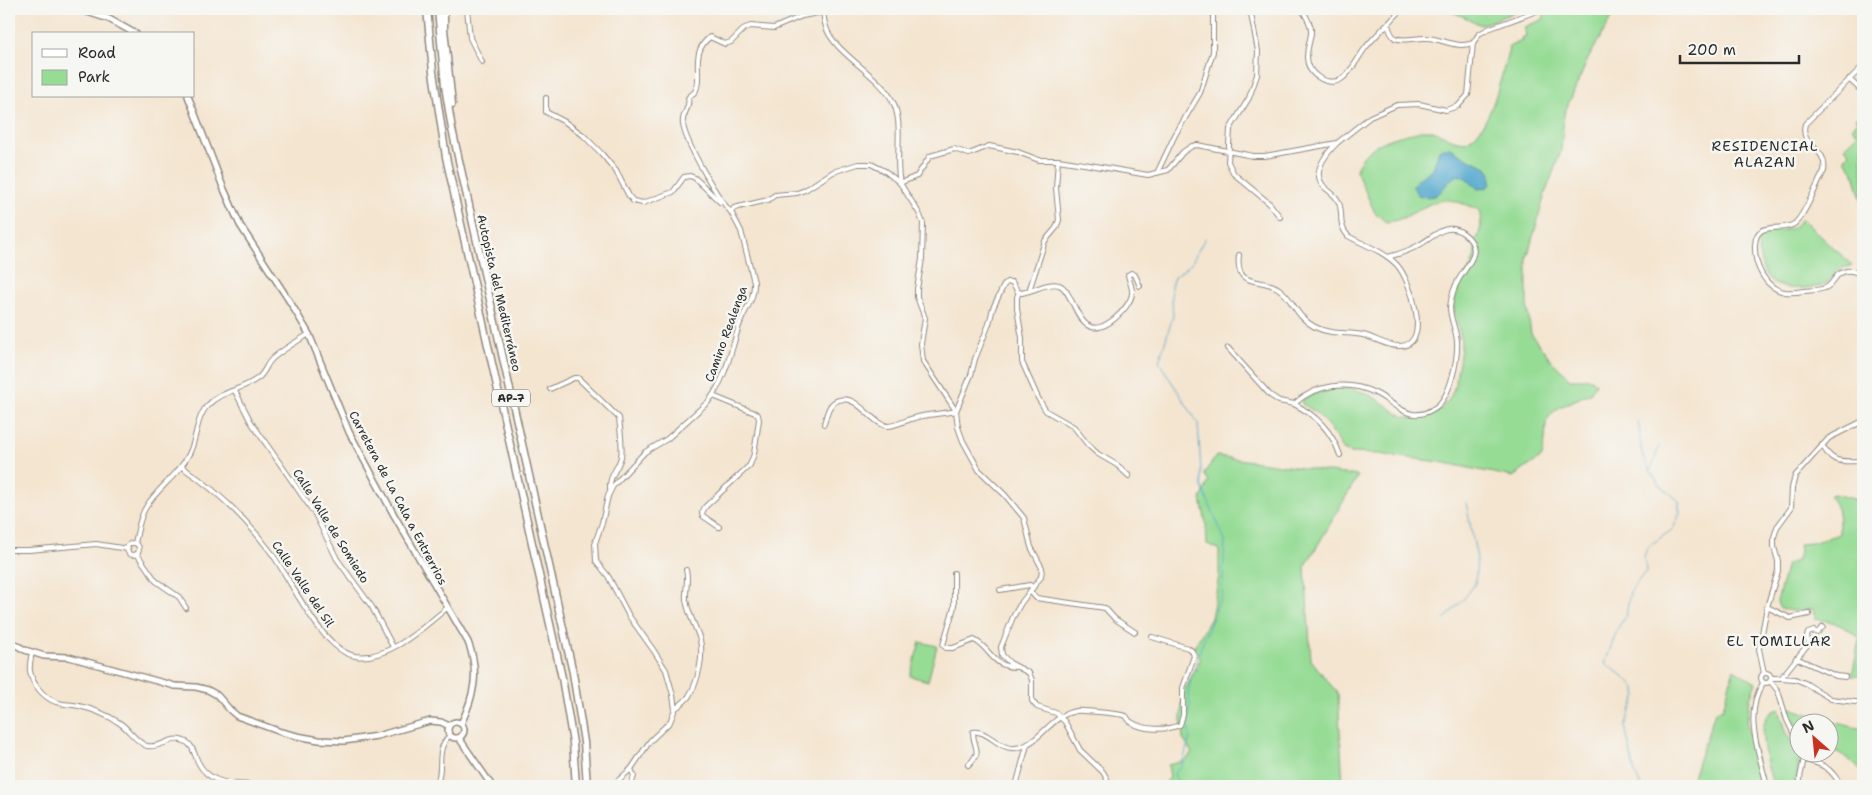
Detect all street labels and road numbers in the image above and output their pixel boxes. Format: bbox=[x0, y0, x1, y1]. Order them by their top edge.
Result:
street label: Autopista del Mediterráneo bbox=[473, 213, 525, 373]
street label: Camino Realenga bbox=[701, 283, 751, 384]
road number: AP-7 bbox=[492, 389, 530, 406]
street label: Carretera de La Cala a Entrerrios bbox=[345, 408, 451, 588]
street label: Calle Valle de Somiedo bbox=[289, 466, 373, 586]
street label: Calle Valle del Sil bbox=[268, 538, 338, 630]

